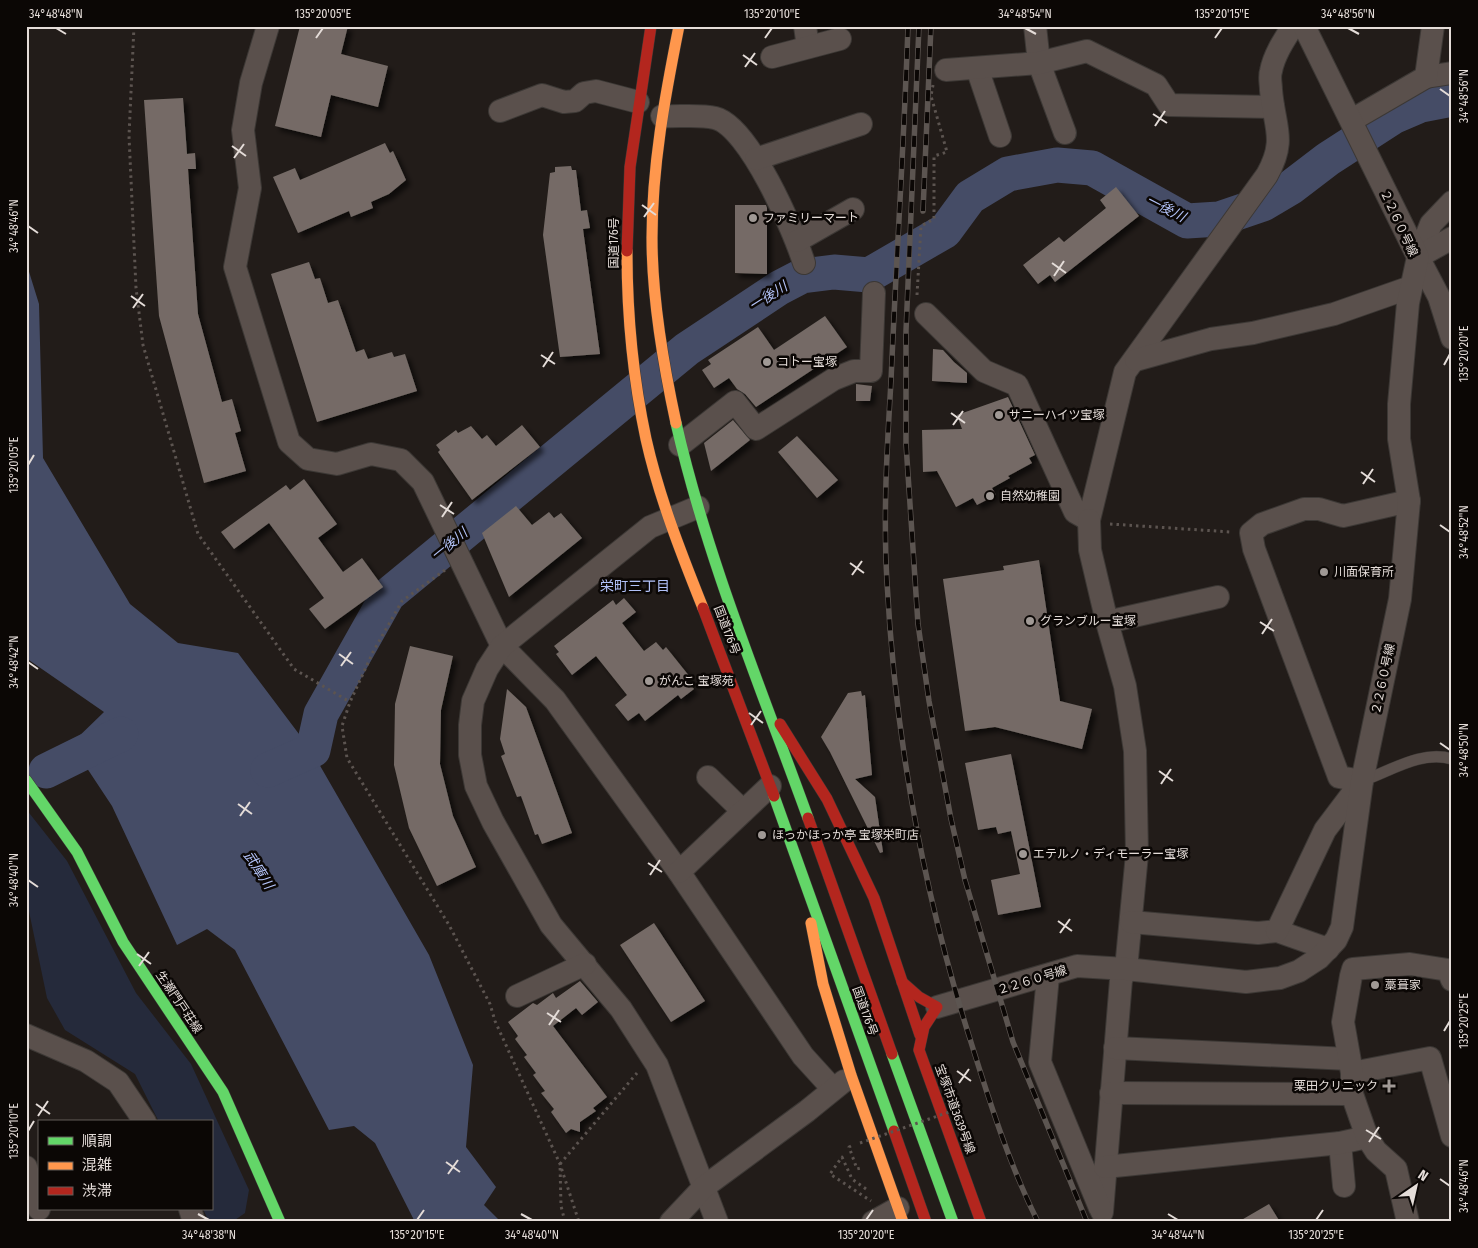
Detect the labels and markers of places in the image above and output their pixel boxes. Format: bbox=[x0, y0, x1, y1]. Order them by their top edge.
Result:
place label: ファミリーマート bbox=[763, 211, 859, 225]
marker: ファミリーマート bbox=[747, 212, 759, 224]
place label: コトー宝塚 bbox=[777, 355, 837, 369]
marker: コトー宝塚 bbox=[761, 356, 773, 368]
place label: サニーハイツ宝塚 bbox=[1009, 408, 1105, 422]
marker: サニーハイツ宝塚 bbox=[993, 409, 1005, 421]
place label: 自然幼稚園 bbox=[1000, 489, 1060, 503]
marker: 自然幼稚園 bbox=[984, 490, 996, 502]
place label: 川面保育所 bbox=[1334, 565, 1394, 579]
marker: 川面保育所 bbox=[1318, 566, 1330, 578]
place label: グランブルー宝塚 bbox=[1040, 614, 1136, 628]
marker: グランブルー宝塚 bbox=[1024, 615, 1036, 627]
place label: がんこ 宝塚苑 bbox=[659, 674, 734, 688]
marker: がんこ 宝塚苑 bbox=[643, 675, 655, 687]
place label: ほっかほっか亭 宝塚栄町店 bbox=[772, 828, 919, 842]
marker: ほっかほっか亭 宝塚栄町店 bbox=[756, 829, 768, 841]
place label: エテルノ・ディモーラー宝塚 bbox=[1033, 847, 1188, 861]
marker: エテルノ・ディモーラー宝塚 bbox=[1017, 848, 1029, 860]
place label: 藁葺家 bbox=[1385, 978, 1421, 992]
marker: 藁葺家 bbox=[1369, 979, 1381, 991]
place label: 栗田クリニック bbox=[1294, 1079, 1378, 1093]
marker: 栗田クリニック bbox=[1382, 1079, 1396, 1093]

